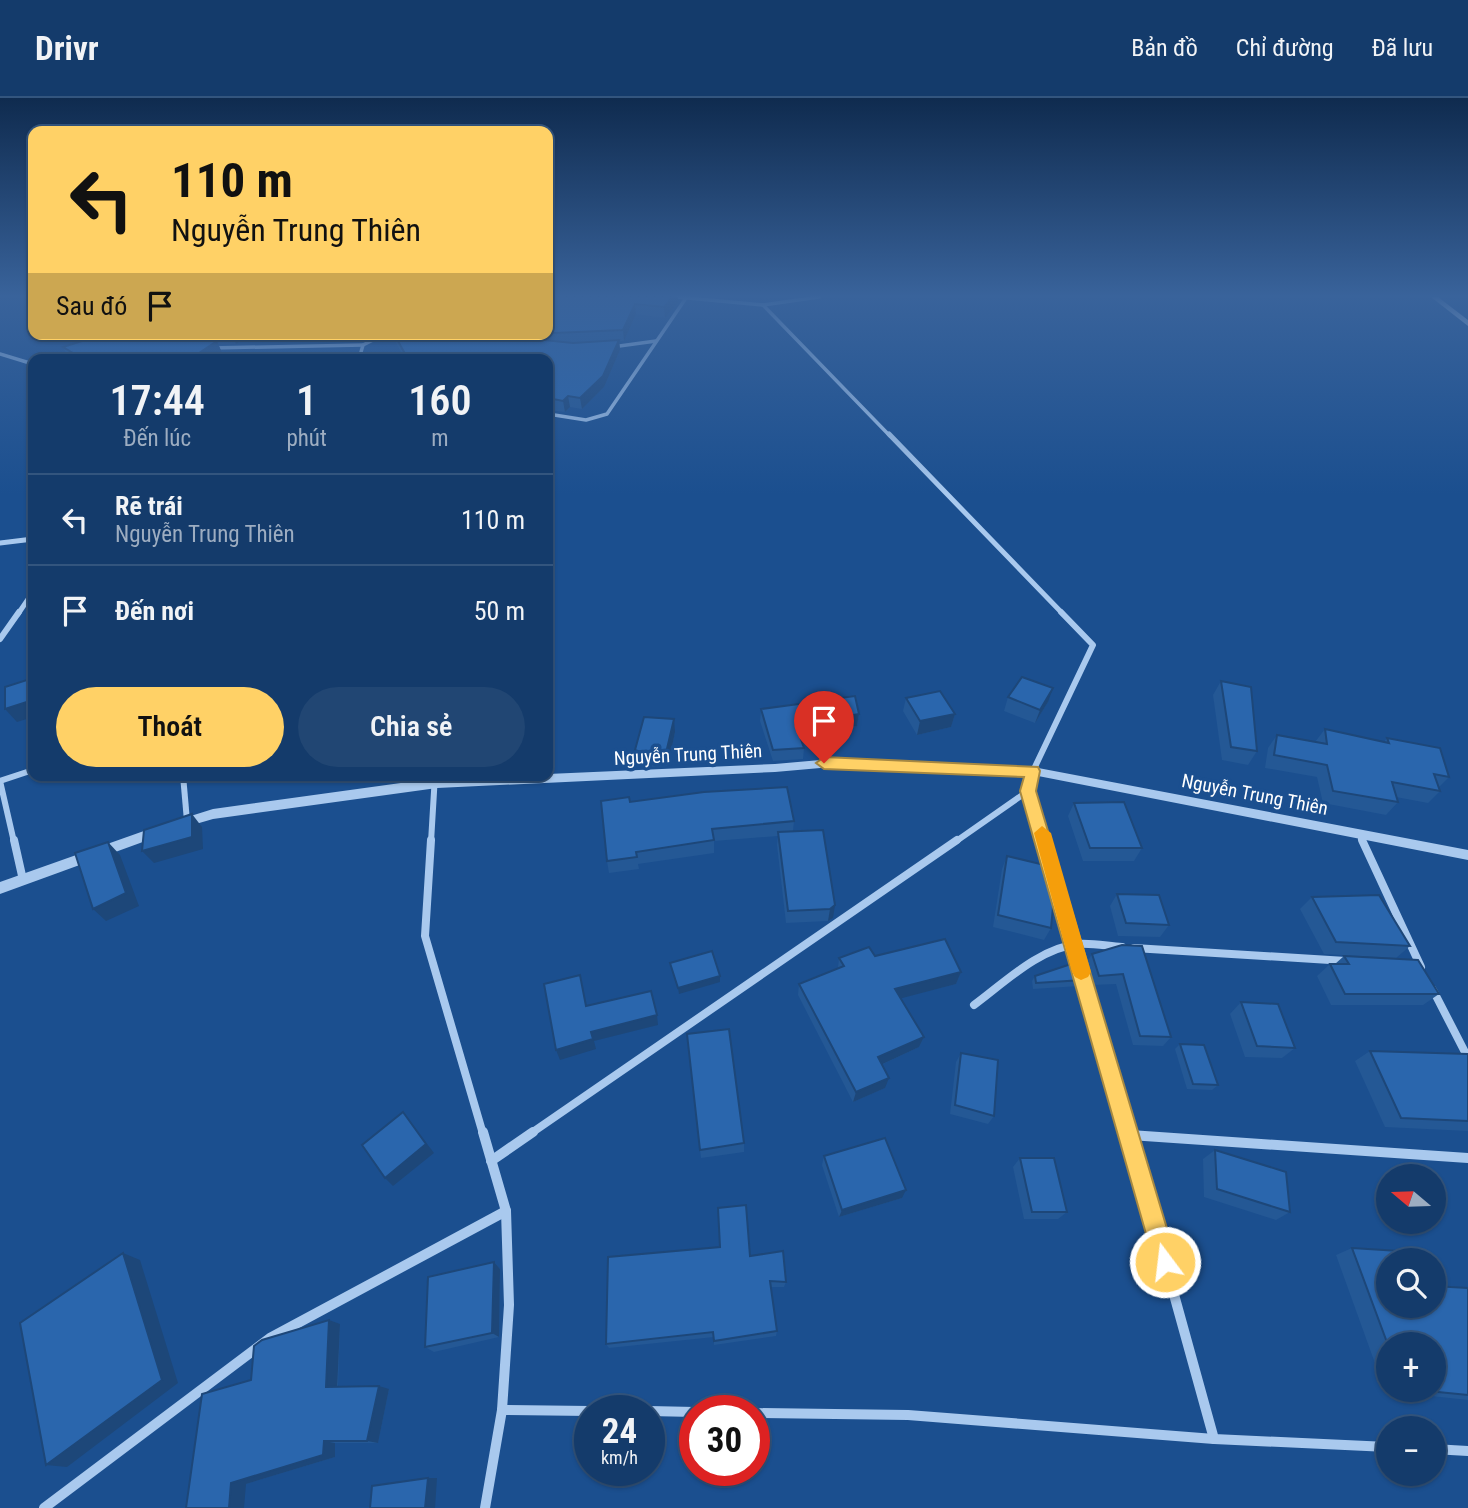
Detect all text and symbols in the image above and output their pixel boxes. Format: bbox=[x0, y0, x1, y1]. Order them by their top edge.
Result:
text: Drivr bbox=[35, 29, 99, 68]
text: Bản đồ bbox=[1131, 34, 1198, 62]
text: Chỉ đường bbox=[1236, 34, 1334, 62]
text: Đã lưu bbox=[1372, 34, 1433, 62]
text: 110 m bbox=[171, 152, 293, 209]
icon: left bbox=[56, 154, 147, 245]
text: Nguyễn Trung Thiên bbox=[171, 211, 421, 249]
icon: arrive bbox=[141, 287, 179, 325]
text: Sau đó bbox=[56, 291, 127, 321]
text: 17:44 bbox=[109, 376, 205, 425]
text: 1 bbox=[296, 376, 317, 425]
text: 160 bbox=[408, 376, 472, 425]
text: Đến lúc bbox=[123, 425, 191, 452]
text: phút bbox=[286, 425, 327, 452]
text: m bbox=[431, 425, 449, 452]
text: Rẽ trái bbox=[115, 491, 183, 521]
icon: left bbox=[56, 501, 94, 539]
text: 110 m bbox=[461, 505, 525, 535]
text: Nguyễn Trung Thiên bbox=[115, 521, 295, 548]
icon: arrive bbox=[56, 592, 94, 630]
text: Đến nơi bbox=[115, 596, 194, 626]
text: 50 m bbox=[474, 596, 525, 626]
button: Thoát bbox=[56, 687, 284, 767]
button: Chia sẻ bbox=[298, 687, 525, 767]
pin bbox=[794, 691, 854, 763]
icon: arrive bbox=[805, 702, 843, 740]
street label: Nguyễn Trung Thiên bbox=[613, 739, 763, 770]
street label: Nguyễn Trung Thiên bbox=[1180, 769, 1330, 820]
north arrow bbox=[1376, 1164, 1446, 1234]
map controls bbox=[1376, 1164, 1446, 1486]
position arrow bbox=[1128, 1225, 1202, 1299]
button: search bbox=[1376, 1248, 1446, 1318]
button: + bbox=[1376, 1332, 1446, 1402]
speed limit sign: 30 bbox=[679, 1395, 770, 1486]
text: 24 bbox=[602, 1411, 637, 1452]
button: − bbox=[1376, 1416, 1446, 1486]
text: km/h bbox=[601, 1447, 638, 1468]

